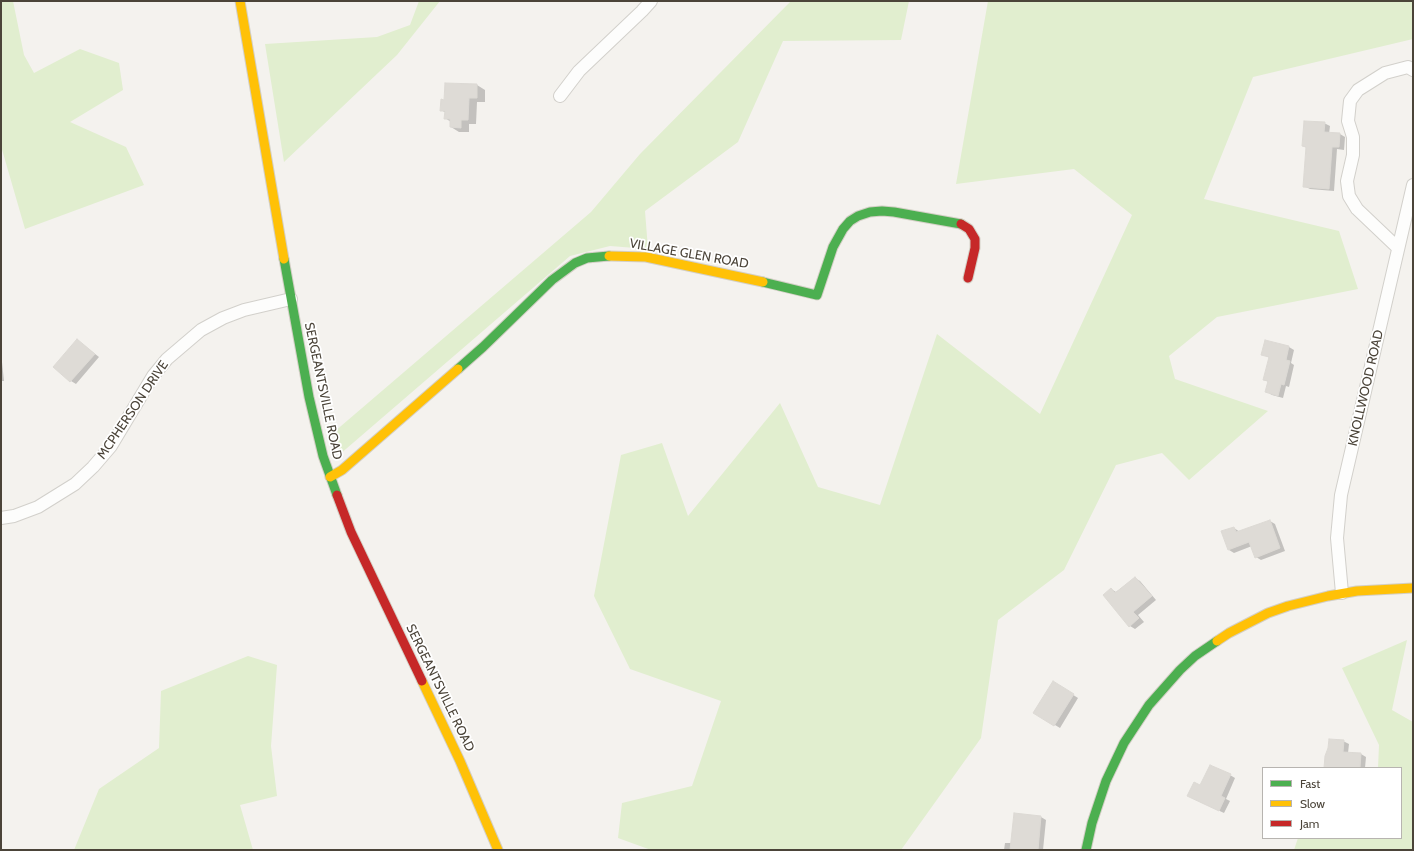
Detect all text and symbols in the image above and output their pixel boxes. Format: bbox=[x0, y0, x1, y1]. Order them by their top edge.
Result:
street label: VILLAGE GLEN ROAD bbox=[628, 236, 750, 272]
street label: SERGEANTSVILLE ROAD bbox=[301, 321, 345, 461]
street label: KNOLLWOOD ROAD bbox=[1345, 328, 1387, 448]
street label: MCPHERSON DRIVE bbox=[94, 358, 172, 462]
street label: SERGEANTSVILLE ROAD bbox=[402, 622, 478, 754]
legend bbox=[1262, 767, 1402, 839]
text: Fast bbox=[1300, 776, 1320, 791]
text: Slow bbox=[1300, 796, 1325, 811]
text: Jam bbox=[1300, 816, 1319, 831]

